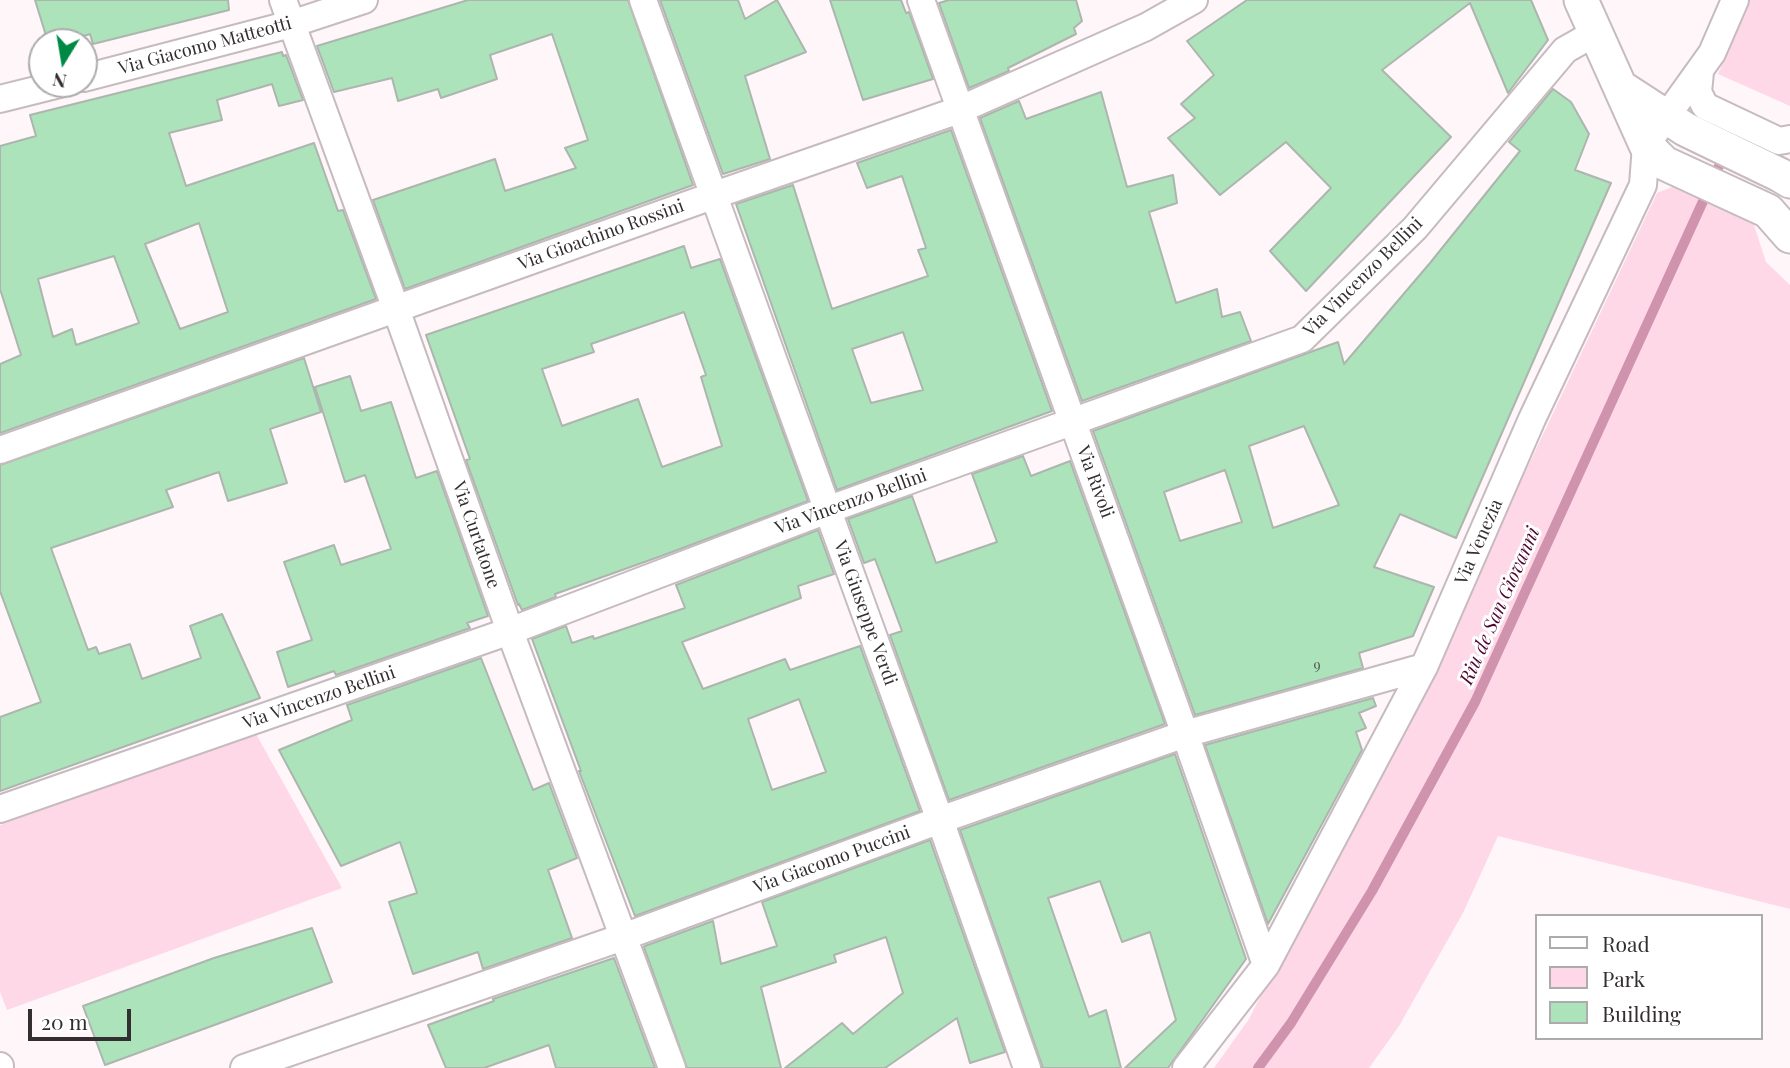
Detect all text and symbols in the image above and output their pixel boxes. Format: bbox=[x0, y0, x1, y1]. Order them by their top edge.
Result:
street label: Via Giacomo Matteotti bbox=[116, 13, 294, 79]
north arrow bbox=[28, 28, 98, 98]
text: N bbox=[50, 68, 69, 96]
street label: Via Gioachino Rossini bbox=[515, 195, 687, 275]
street label: Via Vincenzo Bellini bbox=[1299, 213, 1427, 341]
street label: Via Rivoli bbox=[1072, 443, 1118, 521]
street label: Via Vincenzo Bellini bbox=[772, 465, 930, 539]
street label: Via Curtatone bbox=[448, 479, 504, 591]
street label: Via Venezia bbox=[1451, 496, 1507, 588]
water label: Riu de San Giovanni bbox=[1455, 524, 1545, 688]
street label: Via Giuseppe Verdi bbox=[829, 538, 901, 688]
house number: 9 bbox=[1313, 658, 1321, 674]
street label: Via Vincenzo Bellini bbox=[240, 662, 398, 734]
street label: Via Giacomo Puccini bbox=[751, 822, 913, 898]
legend bbox=[1534, 914, 1762, 1040]
text: Road bbox=[1602, 929, 1650, 957]
text: Park bbox=[1602, 964, 1645, 992]
scale bar bbox=[32, 995, 135, 1038]
text: Building bbox=[1602, 999, 1681, 1027]
text: 20 m bbox=[41, 1007, 88, 1035]

